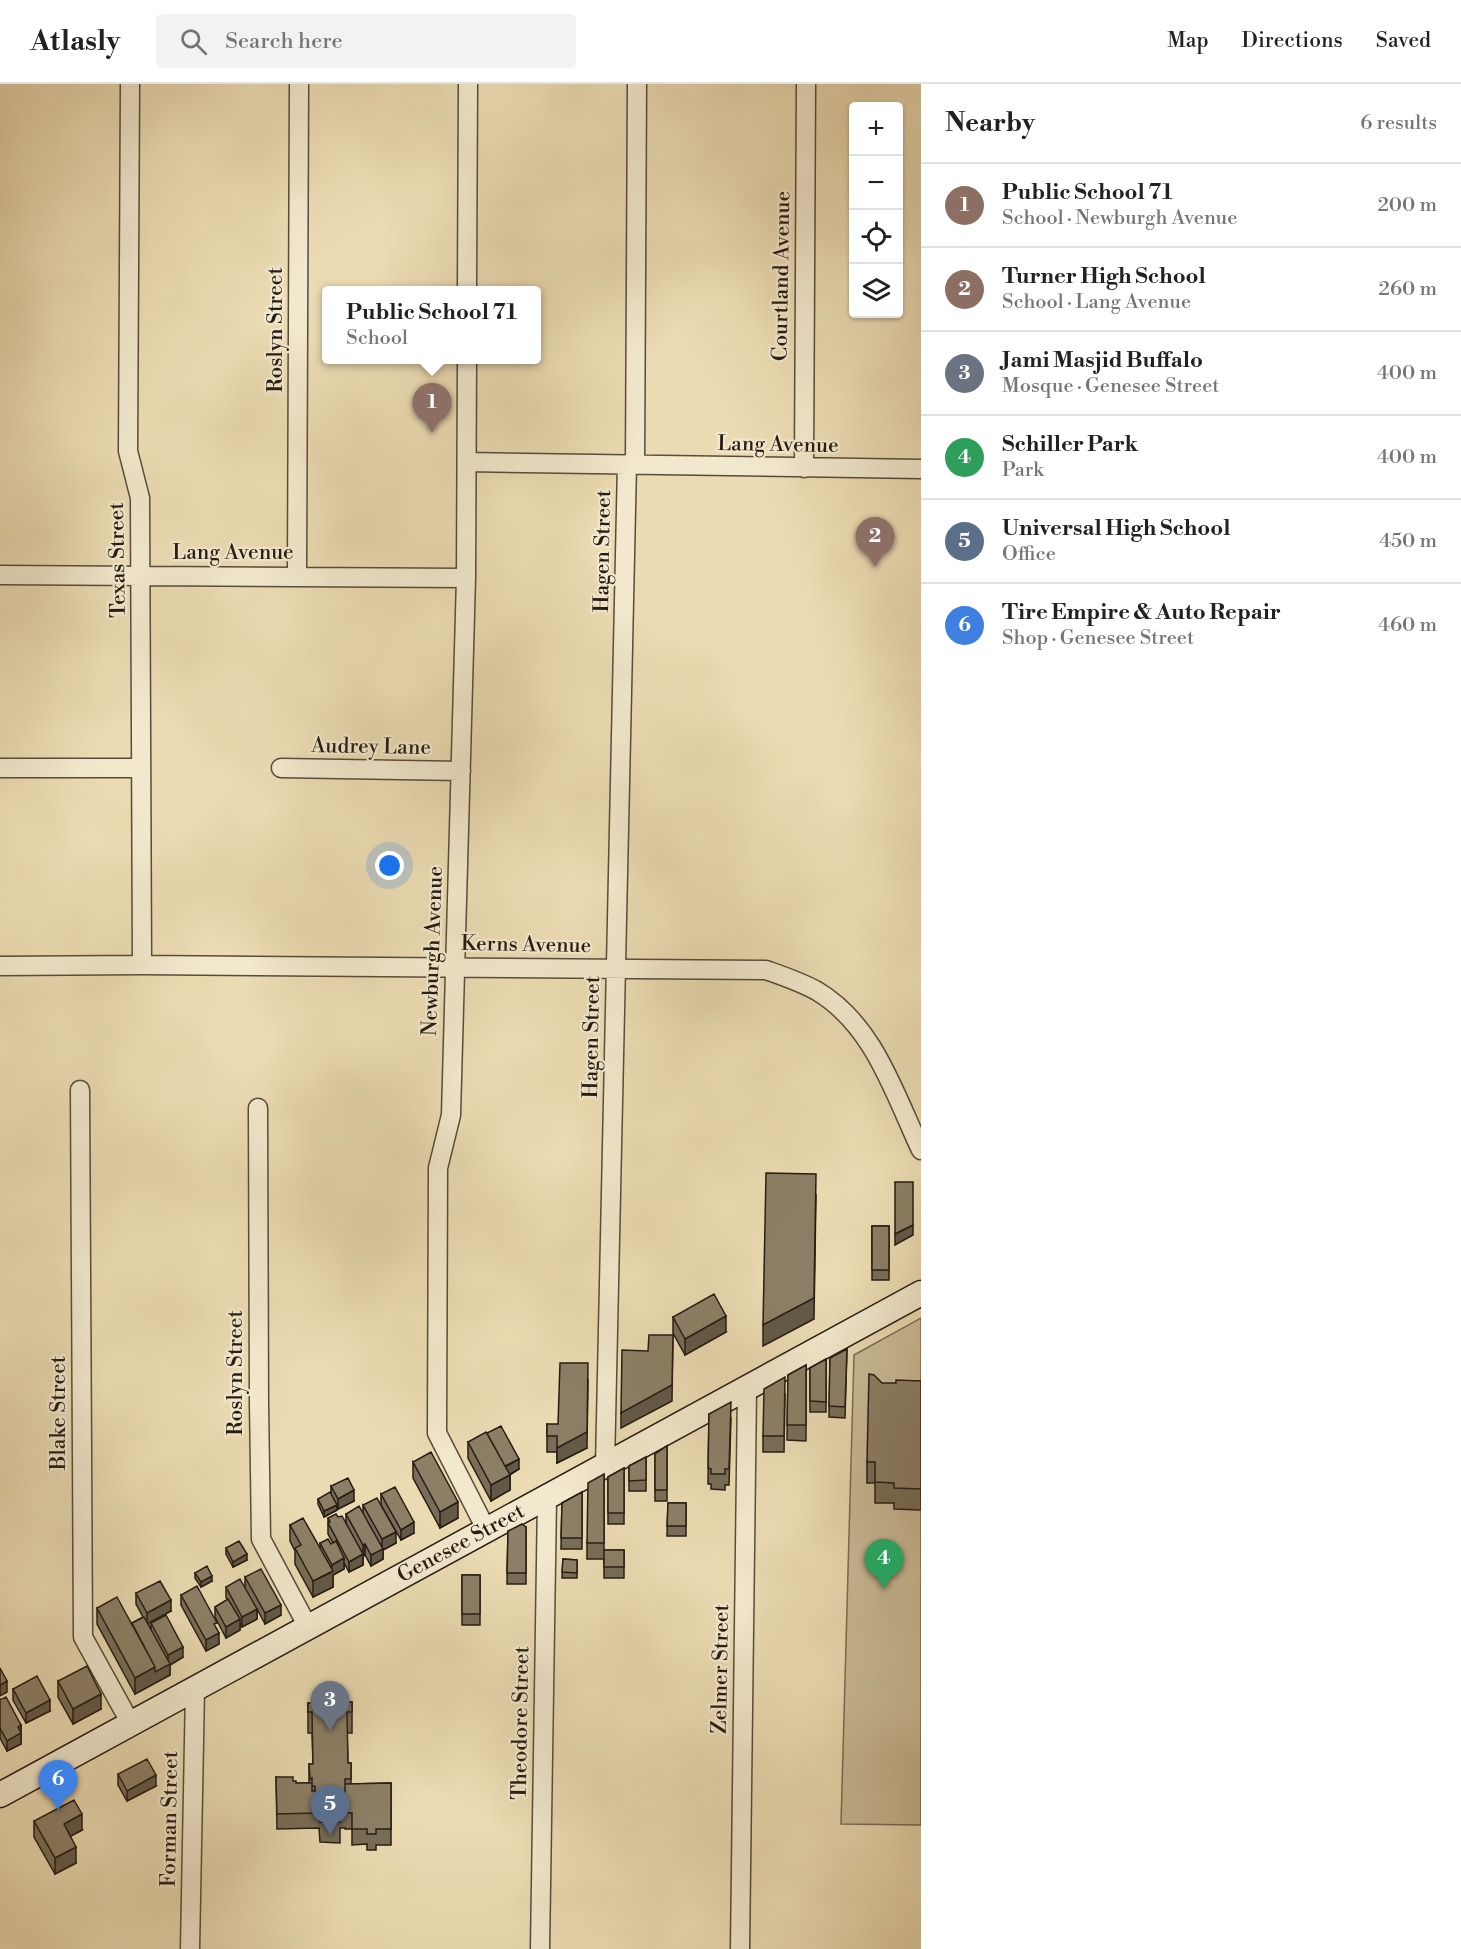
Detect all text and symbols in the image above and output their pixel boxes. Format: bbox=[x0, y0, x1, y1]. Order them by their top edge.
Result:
search box bbox=[156, 14, 576, 68]
text: Atlasly bbox=[30, 24, 120, 59]
icon: search bbox=[177, 25, 210, 58]
text: Search here bbox=[225, 28, 343, 55]
text: Map bbox=[1167, 28, 1209, 54]
text: Directions bbox=[1242, 28, 1343, 54]
text: Saved bbox=[1376, 28, 1431, 54]
map controls bbox=[849, 102, 903, 318]
button: + bbox=[849, 102, 903, 156]
text: Nearby bbox=[945, 107, 1035, 139]
text: 6 results bbox=[1360, 111, 1437, 136]
button: − bbox=[849, 156, 903, 210]
text: Public School 71 bbox=[1002, 179, 1172, 206]
street label: Courtland Avenue bbox=[768, 191, 796, 361]
text: 1 bbox=[960, 193, 969, 218]
text: 200 m bbox=[1377, 193, 1437, 218]
text: School · Newburgh Avenue bbox=[1002, 206, 1237, 231]
button: locate bbox=[849, 210, 903, 264]
text: Turner High School bbox=[1002, 263, 1206, 290]
button: layers bbox=[849, 264, 903, 318]
street label: Roslyn Street bbox=[263, 267, 289, 393]
text: 2 bbox=[958, 277, 971, 302]
text: 260 m bbox=[1379, 277, 1437, 302]
popup bbox=[322, 286, 541, 364]
text: School · Lang Avenue bbox=[1002, 290, 1191, 315]
text: Public School 71 bbox=[346, 299, 517, 326]
text: School bbox=[346, 326, 408, 351]
text: Jami Masjid Buffalo bbox=[1002, 347, 1203, 374]
text: 3 bbox=[958, 361, 971, 386]
text: 400 m bbox=[1377, 361, 1437, 386]
text: Mosque · Genesee Street bbox=[1002, 374, 1219, 399]
pin: 1 bbox=[412, 384, 452, 433]
street label: Lang Avenue bbox=[717, 431, 839, 459]
text: Schiller Park bbox=[1002, 431, 1138, 458]
text: 4 bbox=[958, 445, 971, 470]
text: 400 m bbox=[1377, 445, 1437, 470]
text: Park bbox=[1002, 458, 1044, 483]
street label: Hagen Street bbox=[589, 489, 617, 612]
street label: Texas Street bbox=[104, 501, 132, 618]
text: Universal High School bbox=[1002, 515, 1230, 542]
pin: 2 bbox=[856, 518, 894, 567]
text: 5 bbox=[958, 529, 971, 554]
text: 450 m bbox=[1379, 529, 1437, 554]
street label: Lang Avenue bbox=[172, 540, 294, 566]
text: Office bbox=[1002, 542, 1056, 567]
text: Tire Empire & Auto Repair bbox=[1002, 599, 1281, 626]
text: 6 bbox=[958, 613, 971, 638]
text: 460 m bbox=[1378, 613, 1437, 638]
text: Shop · Genesee Street bbox=[1002, 626, 1194, 651]
street label: Audrey Lane bbox=[310, 733, 431, 761]
your location bbox=[375, 851, 404, 880]
street label: Newburgh Avenue bbox=[417, 866, 449, 1036]
street label: Kerns Avenue bbox=[461, 931, 591, 959]
street label: Hagen Street bbox=[578, 975, 606, 1098]
street label: Roslyn Street bbox=[223, 1310, 249, 1436]
street label: Blake Street bbox=[46, 1355, 72, 1471]
street label: Genesee Street bbox=[393, 1498, 530, 1589]
pin: 4 bbox=[864, 1540, 904, 1589]
street label: Zelmer Street bbox=[707, 1603, 735, 1734]
street label: Theodore Street bbox=[507, 1645, 535, 1800]
pin: 3 bbox=[310, 1682, 350, 1731]
street label: Forman Street bbox=[156, 1750, 184, 1887]
pin: 6 bbox=[38, 1760, 78, 1810]
pin: 5 bbox=[310, 1786, 350, 1835]

